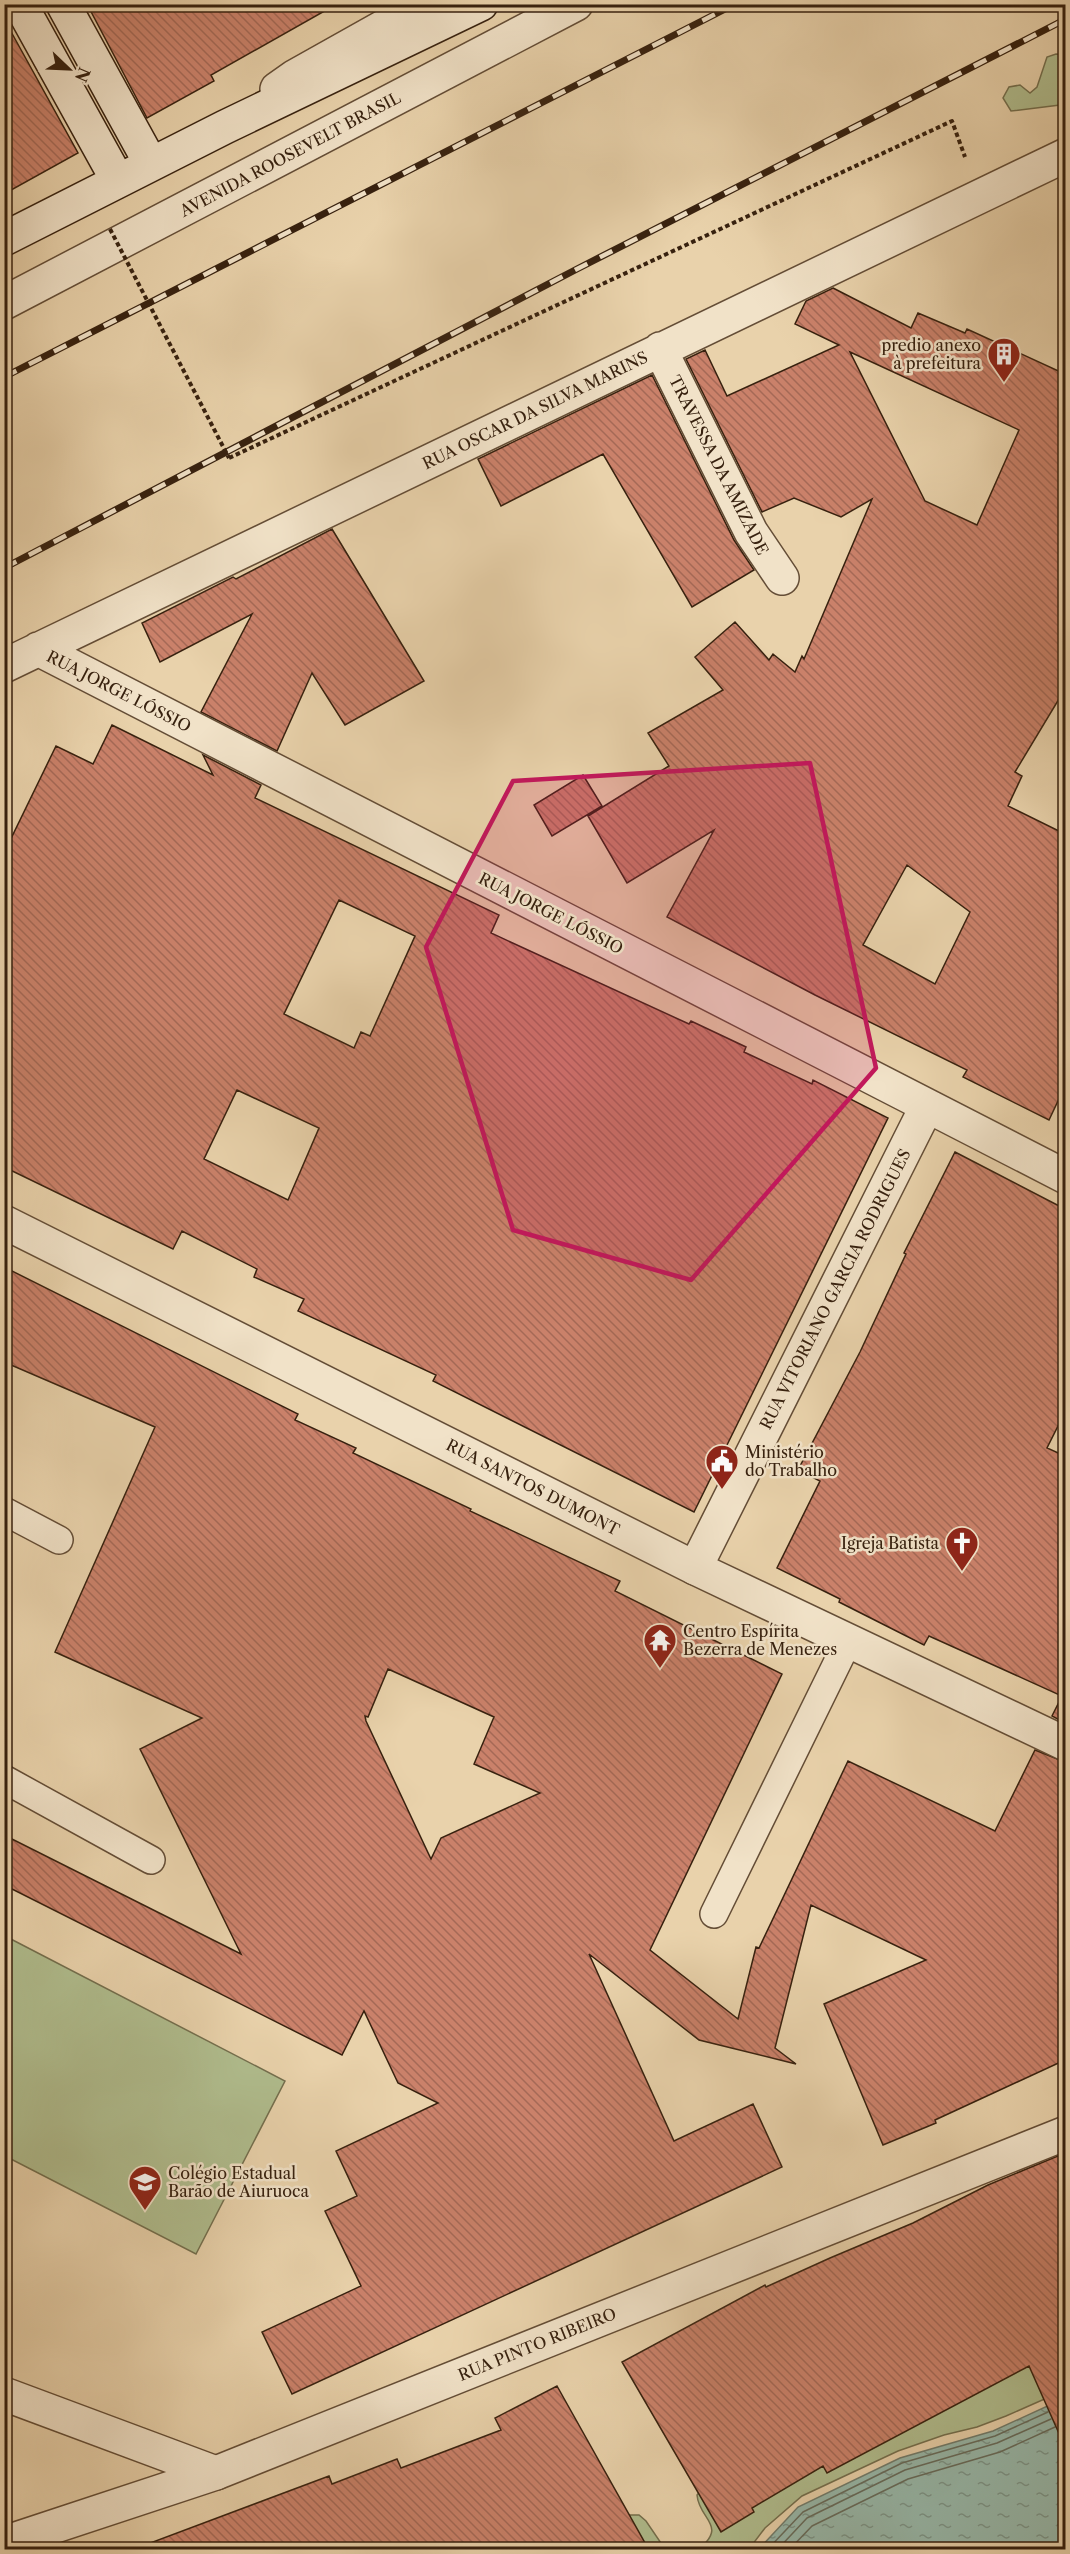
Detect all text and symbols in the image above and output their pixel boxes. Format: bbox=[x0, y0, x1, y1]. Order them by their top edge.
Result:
north arrow bbox=[39, 39, 99, 99]
text: N bbox=[71, 65, 95, 85]
street label: AVENIDA ROOSEVELT BRASIL bbox=[175, 87, 404, 221]
place label: predio anexo à prefeitura bbox=[881, 335, 982, 373]
building icon: predio anexo à prefeitura bbox=[986, 336, 1022, 383]
street label: RUA OSCAR DA SILVA MARINS bbox=[419, 347, 651, 473]
street label: TRAVESSA DA AMIZADE bbox=[665, 372, 773, 558]
street label: RUA JORGE LÓSSIO bbox=[43, 646, 195, 736]
street label: RUA JORGE LÓSSIO bbox=[475, 868, 627, 958]
street label: RUA VITORIANO GARCIA RODRIGUES bbox=[755, 1146, 915, 1432]
street label: RUA SANTOS DUMONT bbox=[443, 1435, 623, 1539]
place label: Ministério do Trabalho bbox=[745, 1442, 837, 1480]
public building icon: Ministério do Trabalho bbox=[704, 1443, 740, 1490]
church icon: Igreja Batista bbox=[944, 1525, 980, 1572]
place label: Igreja Batista bbox=[841, 1533, 940, 1553]
place label: Centro Espírita Bezerra de Menezes bbox=[683, 1621, 837, 1659]
temple icon: Centro Espírita Bezerra de Menezes bbox=[642, 1622, 678, 1669]
place label: Colégio Estadual Barão de Aiuruoca bbox=[168, 2163, 309, 2201]
school or university icon: Colégio Estadual Barão de Aiuruoca bbox=[127, 2164, 163, 2211]
street label: RUA PINTO RIBEIRO bbox=[455, 2303, 619, 2385]

